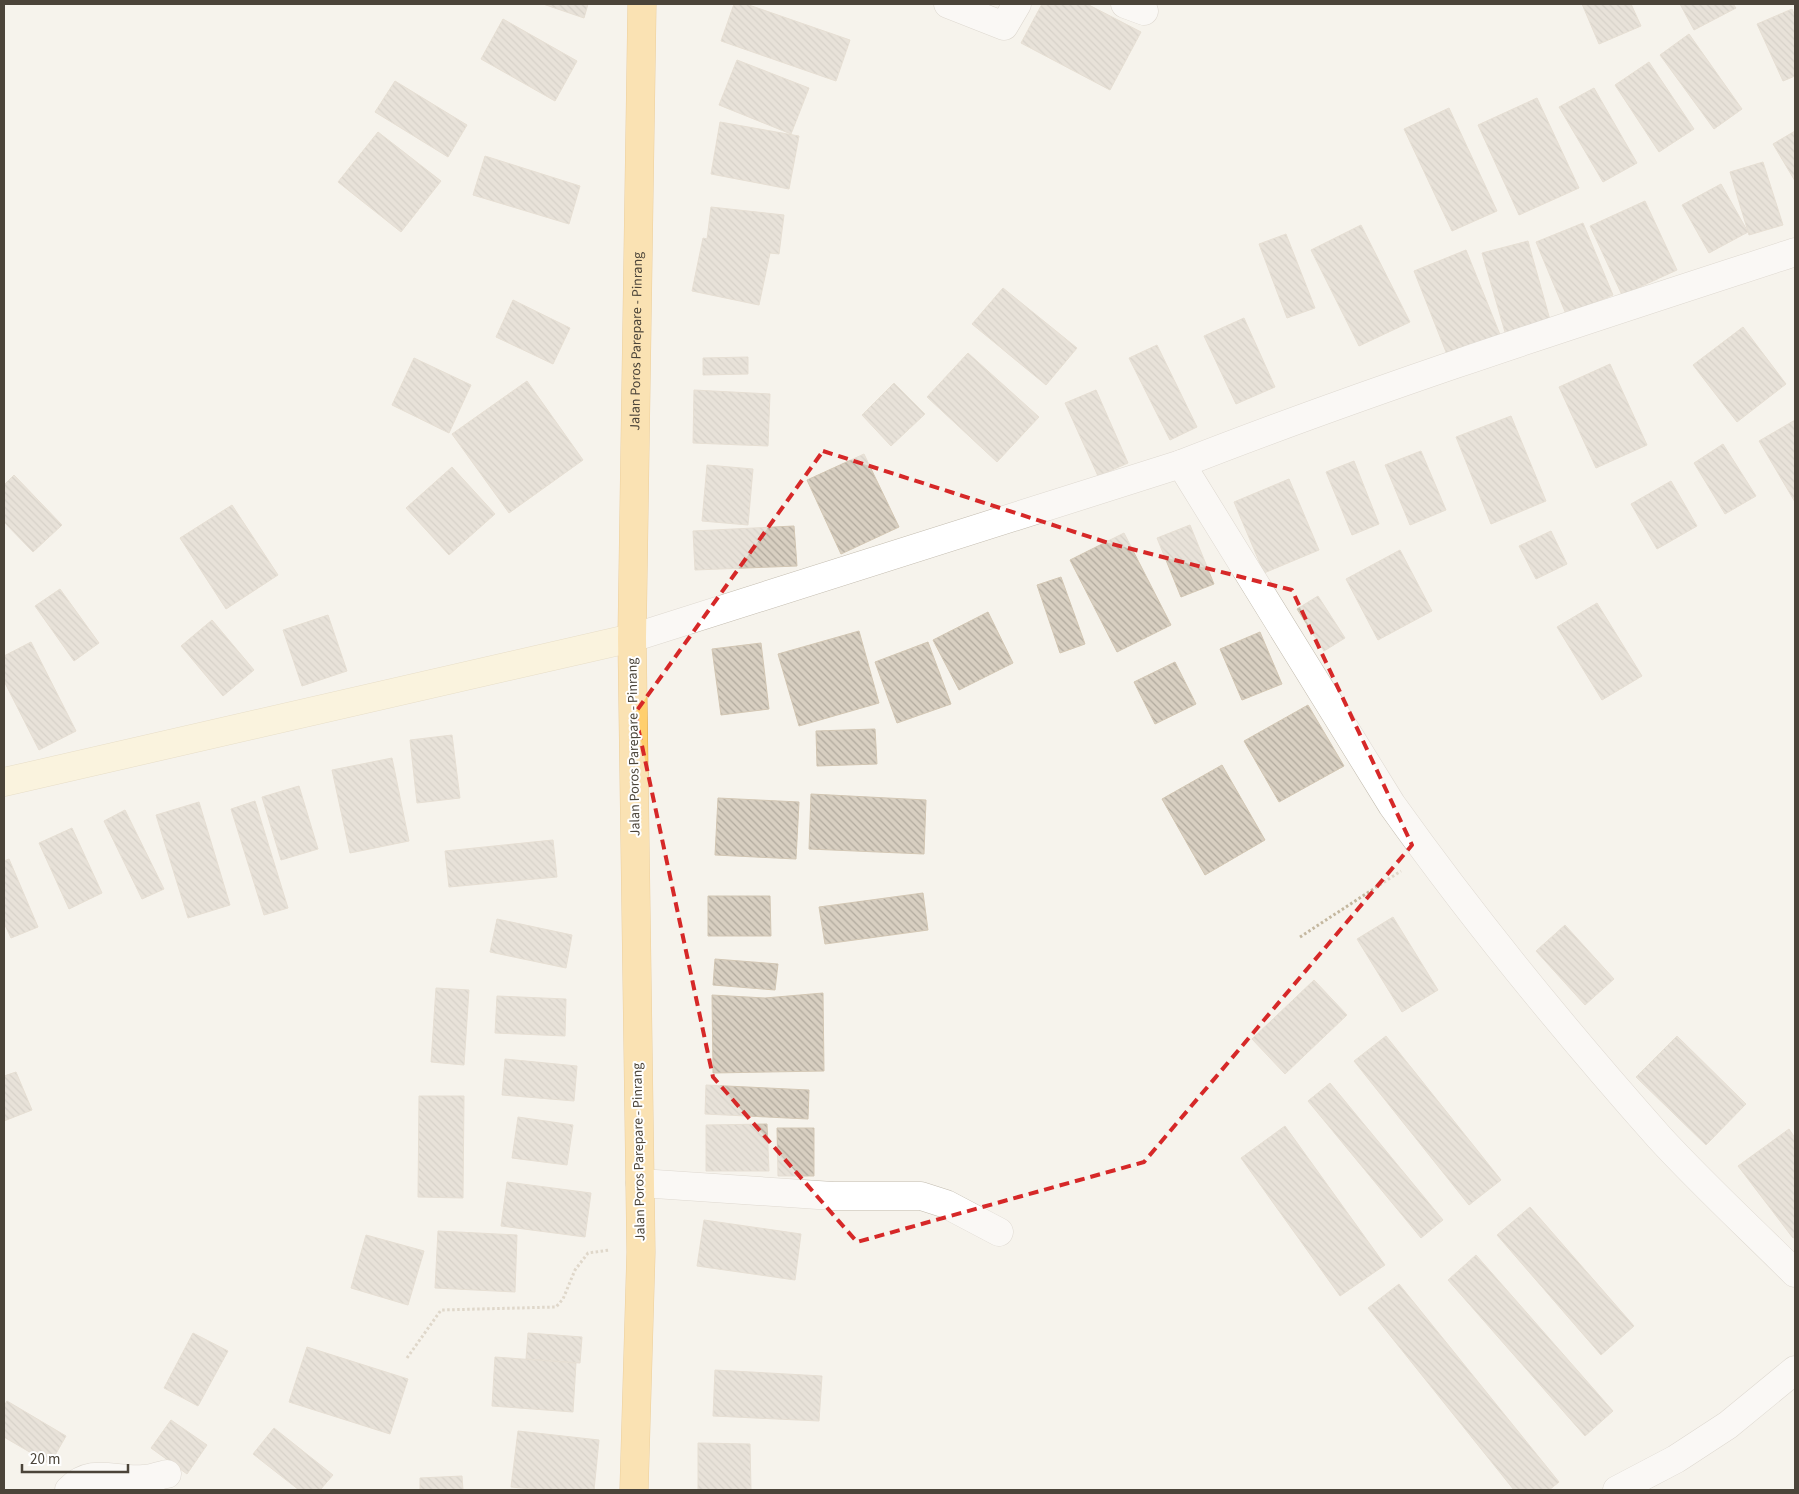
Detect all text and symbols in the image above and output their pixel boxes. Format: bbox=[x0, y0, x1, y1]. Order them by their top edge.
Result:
street label: Jalan Poros Parepare - Pinrang bbox=[625, 252, 648, 431]
street label: Jalan Poros Parepare - Pinrang bbox=[622, 658, 646, 836]
street label: Jalan Poros Parepare - Pinrang bbox=[627, 1063, 651, 1241]
scale bar bbox=[22, 1442, 129, 1474]
text: 20 m bbox=[30, 1449, 60, 1470]

